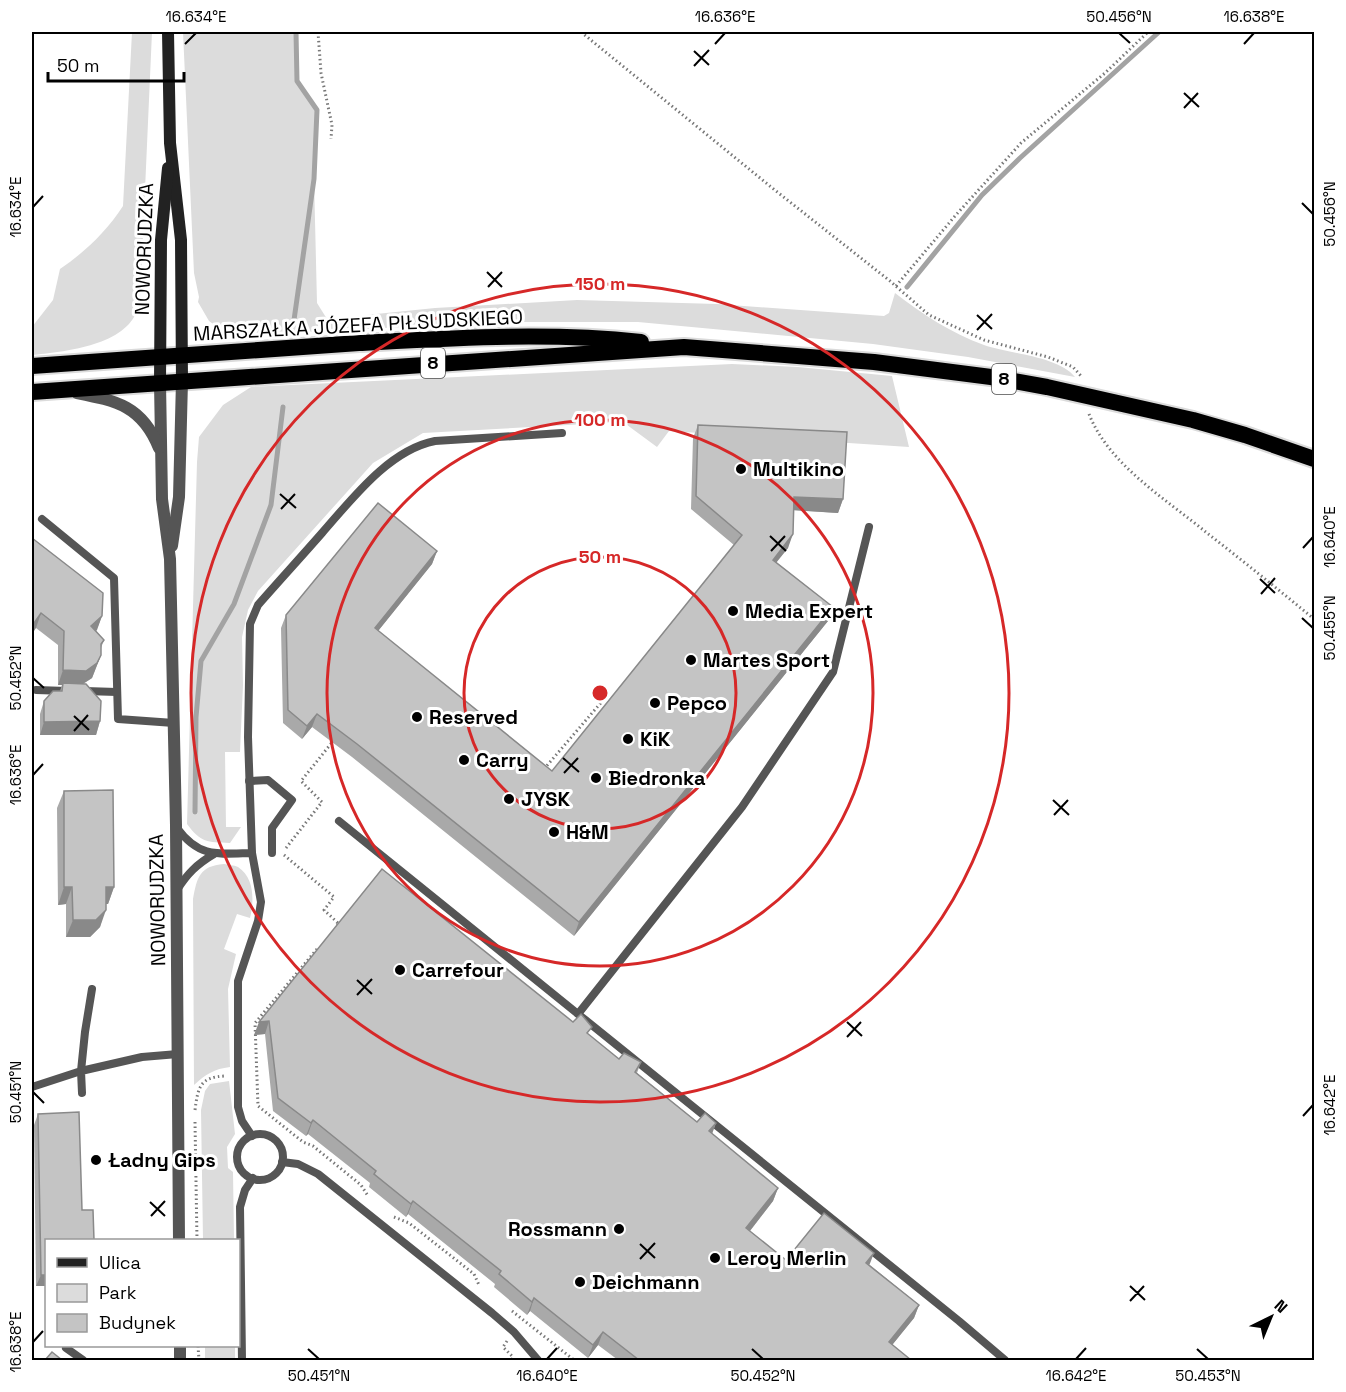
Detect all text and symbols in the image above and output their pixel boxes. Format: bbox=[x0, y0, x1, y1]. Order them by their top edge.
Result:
text: 16.634°E bbox=[166, 7, 226, 26]
text: 16.636°E bbox=[695, 7, 755, 26]
text: 50.456°N bbox=[1086, 7, 1152, 26]
text: 16.638°E bbox=[1224, 7, 1284, 26]
scale bar bbox=[48, 45, 184, 83]
text: 50 m bbox=[57, 54, 99, 77]
text: 16.634°E bbox=[6, 177, 25, 237]
text: 50.456°N bbox=[1320, 181, 1339, 247]
street label: NOWORUDZKA bbox=[129, 182, 159, 316]
text: 150 m bbox=[575, 272, 625, 295]
street label: MARSZAŁKA JÓZEFA PIŁSUDSKIEGO bbox=[192, 303, 524, 347]
road number: 8 bbox=[421, 348, 445, 378]
road number: 8 bbox=[992, 364, 1016, 394]
text: 100 m bbox=[574, 408, 626, 431]
place label: Multikino bbox=[753, 456, 844, 482]
marker: Multikino bbox=[734, 462, 748, 476]
text: 16.640°E bbox=[1320, 506, 1339, 568]
text: 50 m bbox=[579, 545, 621, 568]
text: 50.455°N bbox=[1320, 595, 1339, 661]
place label: Media Expert bbox=[745, 598, 873, 624]
marker: Media Expert bbox=[726, 604, 740, 618]
text: 50.452°N bbox=[6, 645, 25, 711]
place label: Martes Sport bbox=[703, 647, 830, 673]
marker: Martes Sport bbox=[684, 653, 698, 667]
centre of rings bbox=[590, 683, 610, 703]
place label: Pepco bbox=[667, 690, 727, 716]
marker: Pepco bbox=[648, 696, 662, 710]
place label: Reserved bbox=[429, 704, 518, 730]
marker: Reserved bbox=[410, 710, 424, 724]
place label: KiK bbox=[640, 726, 671, 752]
marker: KiK bbox=[621, 732, 635, 746]
text: 16.636°E bbox=[6, 745, 25, 805]
place label: Carry bbox=[476, 747, 529, 773]
marker: Carry bbox=[457, 753, 471, 767]
place label: Biedronka bbox=[608, 765, 706, 791]
marker: Biedronka bbox=[589, 771, 603, 785]
place label: JYSK bbox=[521, 786, 570, 812]
marker: JYSK bbox=[502, 792, 516, 806]
place label: H&M bbox=[566, 819, 609, 845]
marker: H&M bbox=[547, 825, 561, 839]
street label: NOWORUDZKA bbox=[143, 833, 171, 966]
place label: Carrefour bbox=[412, 957, 504, 983]
marker: Carrefour bbox=[393, 963, 407, 977]
text: 50.451°N bbox=[6, 1061, 25, 1123]
text: 16.642°E bbox=[1320, 1075, 1339, 1135]
place label: Ładny Gips bbox=[108, 1147, 216, 1173]
marker: Ładny Gips bbox=[89, 1153, 103, 1167]
place label: Rossmann bbox=[508, 1216, 607, 1242]
marker: Rossmann bbox=[612, 1222, 626, 1236]
legend bbox=[45, 1239, 240, 1347]
place label: Leroy Merlin bbox=[727, 1245, 847, 1271]
text: Ulica bbox=[99, 1251, 141, 1274]
marker: Leroy Merlin bbox=[708, 1251, 722, 1265]
place label: Deichmann bbox=[592, 1269, 700, 1295]
marker: Deichmann bbox=[573, 1275, 587, 1289]
text: Park bbox=[99, 1281, 137, 1304]
north arrow bbox=[1241, 1287, 1301, 1347]
text: N bbox=[1270, 1295, 1292, 1318]
text: Budynek bbox=[99, 1311, 176, 1334]
text: 16.638°E bbox=[6, 1312, 25, 1372]
text: 50.451°N bbox=[288, 1366, 350, 1385]
text: 16.640°E bbox=[516, 1366, 578, 1385]
text: 50.452°N bbox=[730, 1366, 796, 1385]
text: 16.642°E bbox=[1046, 1366, 1106, 1385]
text: 50.453°N bbox=[1175, 1366, 1241, 1385]

